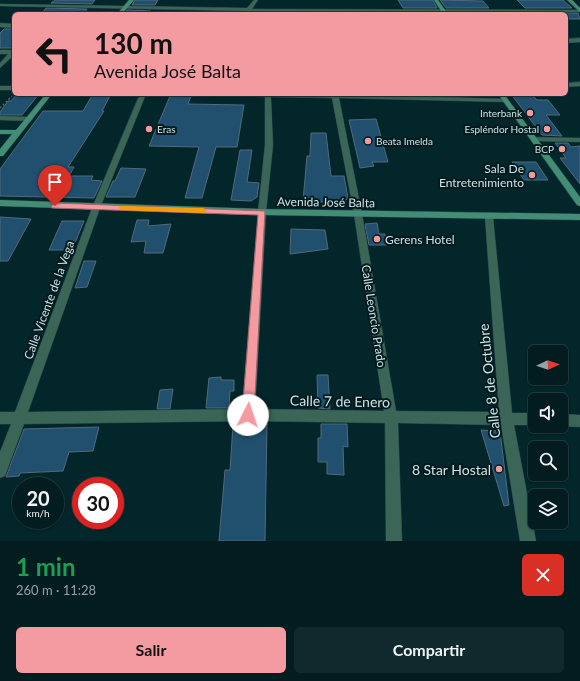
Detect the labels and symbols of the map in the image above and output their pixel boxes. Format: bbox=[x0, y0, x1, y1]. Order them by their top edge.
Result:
place label: Interbank bbox=[480, 107, 523, 119]
marker: Interbank bbox=[525, 108, 535, 118]
place label: Eras bbox=[157, 123, 176, 135]
place label: Espléndor Hostal bbox=[464, 123, 539, 135]
marker: Eras bbox=[144, 124, 154, 134]
marker: Espléndor Hostal bbox=[542, 124, 552, 134]
place label: Beata Imelda bbox=[376, 135, 433, 147]
marker: Beata Imelda bbox=[363, 136, 373, 146]
place label: BCP bbox=[535, 143, 554, 155]
marker: BCP bbox=[557, 144, 567, 154]
place label: Sala De Entretenimiento bbox=[439, 161, 524, 190]
pin bbox=[38, 165, 72, 206]
marker: Sala De Entretenimiento bbox=[527, 170, 537, 180]
street label: Avenida José Balta bbox=[277, 194, 375, 210]
place label: Gerens Hotel bbox=[385, 232, 455, 247]
marker: Gerens Hotel bbox=[372, 234, 382, 244]
street label: Calle Vicente de la Vega bbox=[21, 239, 77, 361]
street label: Calle Leoncio Prado bbox=[358, 263, 390, 369]
street label: Calle 8 de Octubre bbox=[475, 323, 503, 439]
north arrow bbox=[528, 345, 568, 385]
street label: Calle 7 de Enero bbox=[290, 392, 390, 410]
position arrow bbox=[227, 394, 269, 436]
place label: 8 Star Hostal bbox=[412, 461, 491, 478]
marker: 8 Star Hostal bbox=[494, 464, 504, 474]
speed limit sign: 30 bbox=[72, 477, 124, 529]

